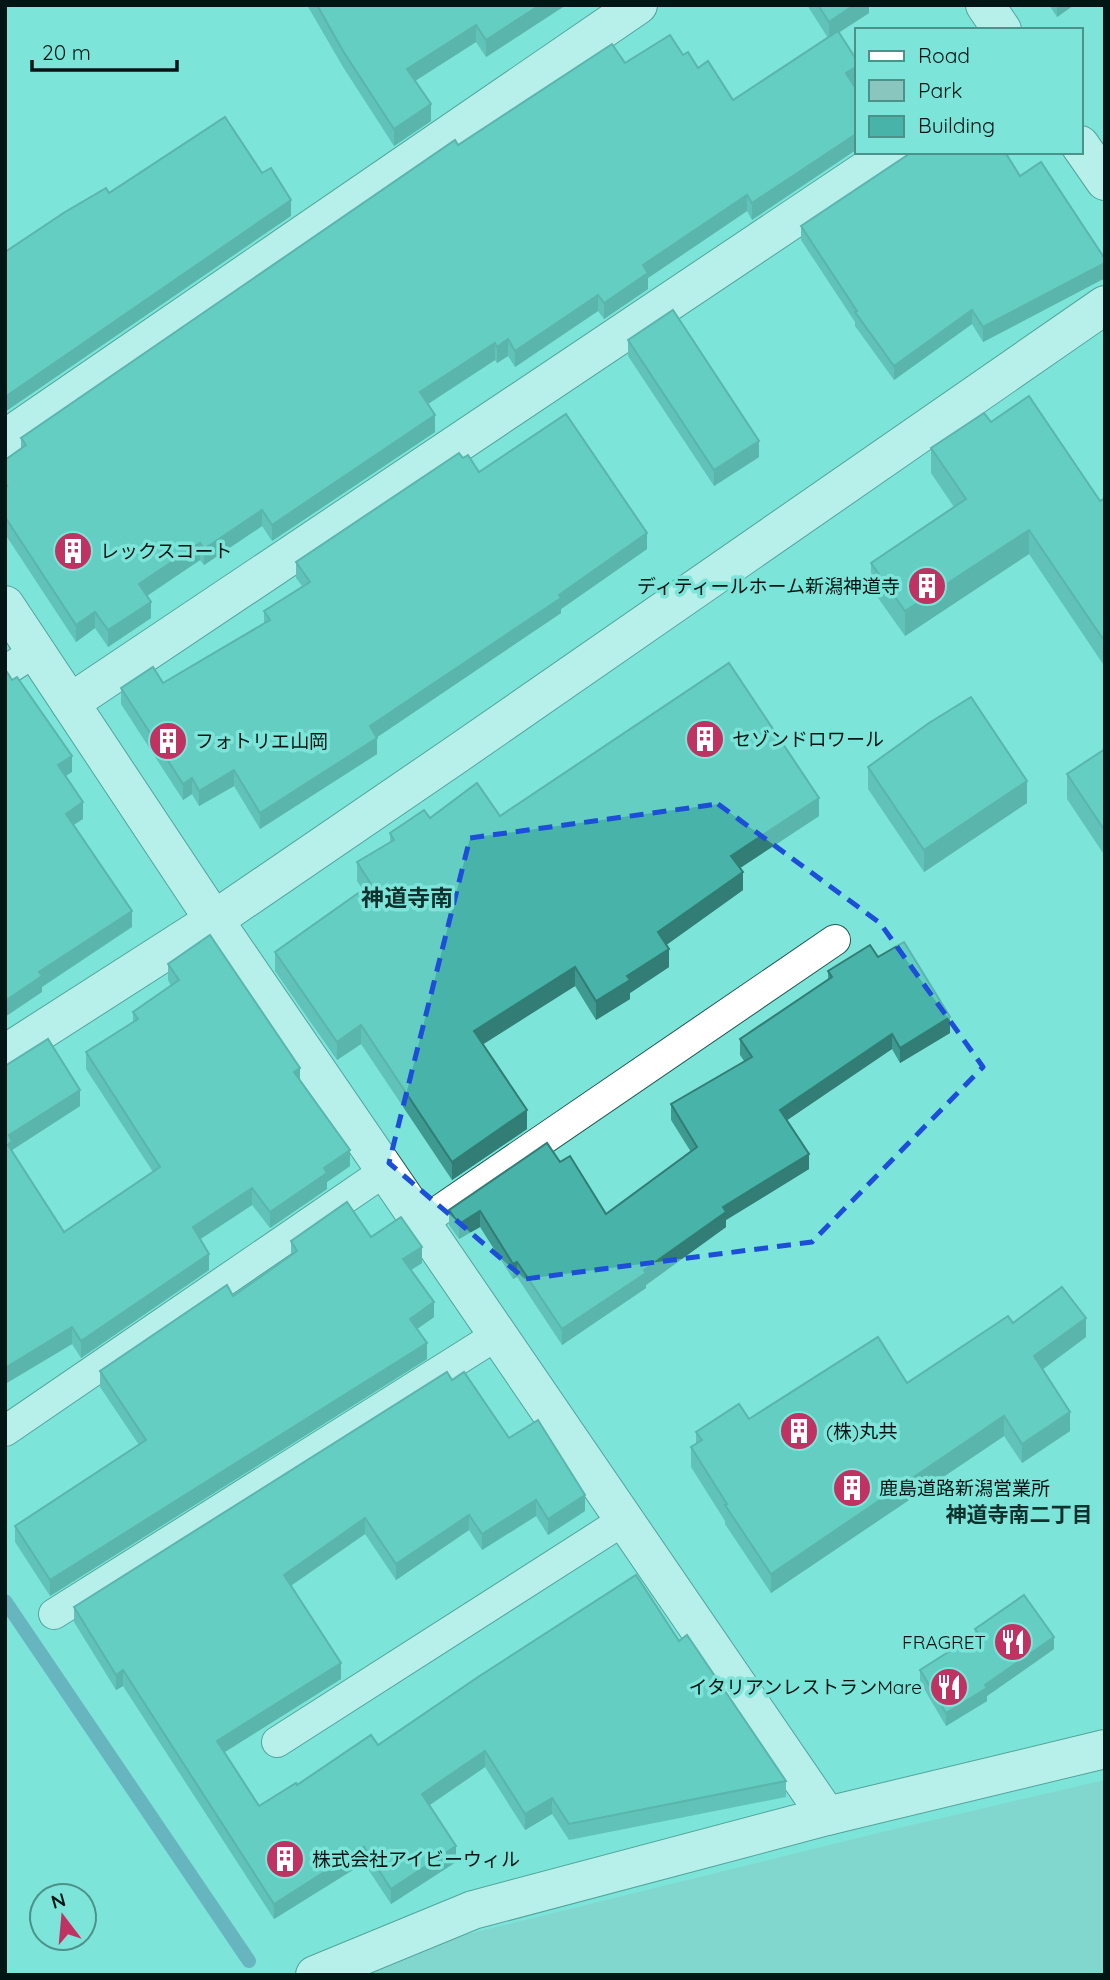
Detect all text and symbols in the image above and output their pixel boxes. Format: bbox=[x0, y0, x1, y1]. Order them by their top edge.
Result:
scale bar bbox=[32, 28, 177, 72]
legend bbox=[855, 28, 1082, 154]
text: 20 m bbox=[42, 39, 91, 65]
text: Road bbox=[918, 42, 970, 68]
text: Park bbox=[918, 77, 962, 103]
text: Building bbox=[918, 112, 995, 138]
building icon: レックスコート bbox=[52, 530, 94, 572]
place label: レックスコート bbox=[100, 539, 232, 563]
building icon: ディティールホーム新潟神道寺 bbox=[906, 565, 948, 607]
place label: ディティールホーム新潟神道寺 bbox=[637, 574, 900, 598]
building icon: セゾンドロワール bbox=[684, 718, 726, 760]
building icon: フォトリエ山岡 bbox=[147, 720, 189, 762]
place label: セゾンドロワール bbox=[732, 727, 884, 751]
place label: フォトリエ山岡 bbox=[195, 729, 328, 753]
district label: 神道寺南 bbox=[361, 883, 453, 912]
building icon: (株)丸共 bbox=[778, 1410, 820, 1452]
place label: (株)丸共 bbox=[826, 1419, 897, 1443]
building icon: 鹿島道路新潟営業所 bbox=[831, 1467, 873, 1509]
place label: 鹿島道路新潟営業所 bbox=[879, 1476, 1050, 1500]
district label: 神道寺南二丁目 bbox=[946, 1501, 1093, 1527]
restaurant icon: FRAGRET bbox=[992, 1621, 1034, 1663]
place label: FRAGRET bbox=[902, 1630, 986, 1654]
restaurant icon: イタリアンレストランMare bbox=[928, 1666, 970, 1708]
place label: イタリアンレストランMare bbox=[689, 1675, 922, 1699]
building icon: 株式会社アイビーウィル bbox=[264, 1838, 306, 1880]
place label: 株式会社アイビーウィル bbox=[312, 1847, 520, 1871]
north arrow bbox=[28, 1882, 98, 1952]
text: N bbox=[48, 1887, 68, 1914]

